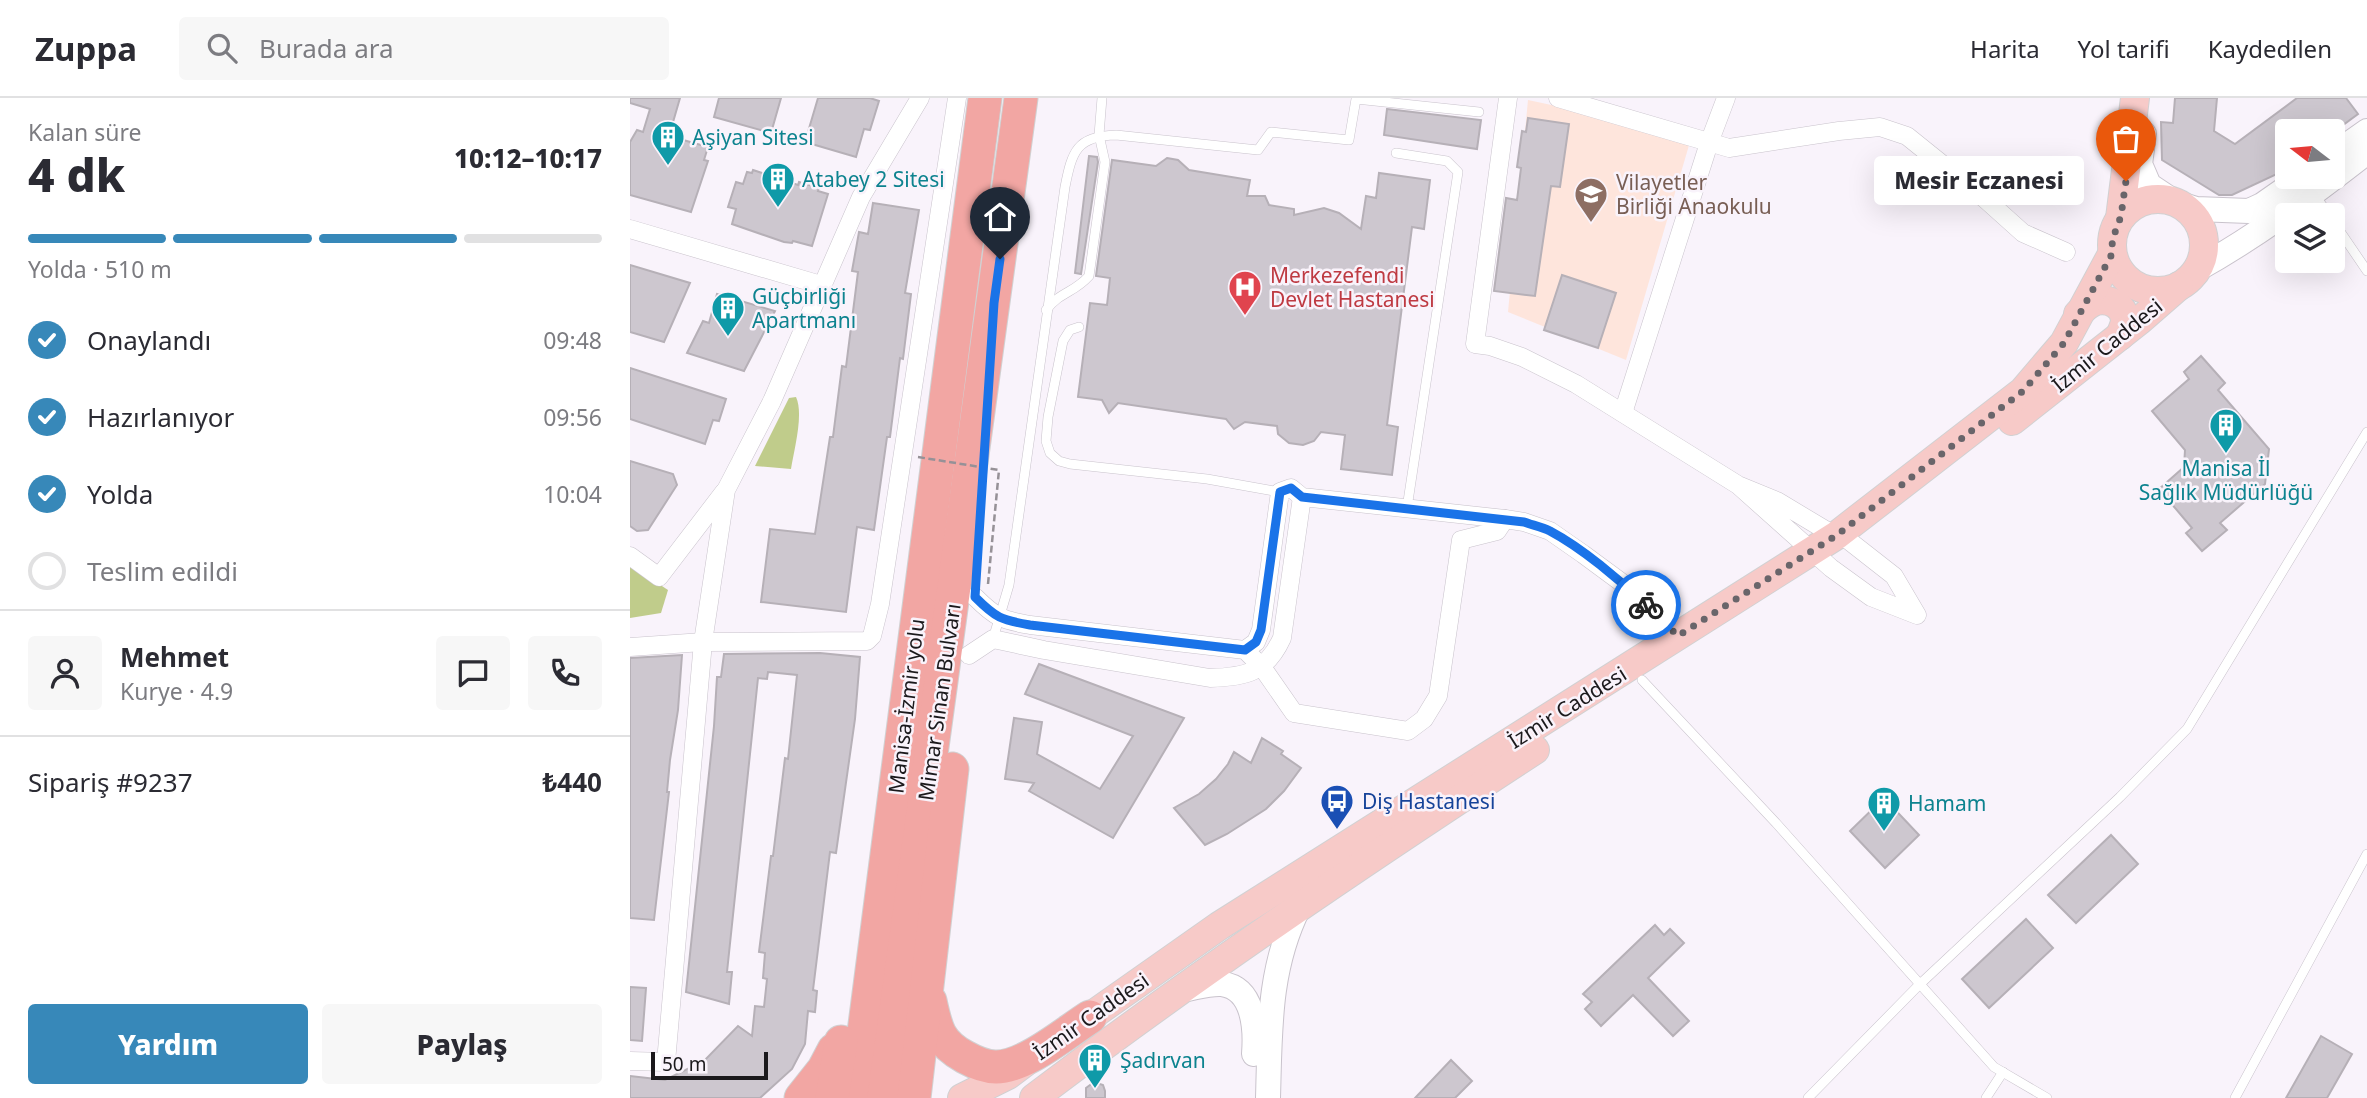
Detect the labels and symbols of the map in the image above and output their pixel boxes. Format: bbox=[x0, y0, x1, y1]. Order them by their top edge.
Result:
pin bbox=[2096, 109, 2156, 181]
building icon: Aşiyan Sitesi bbox=[649, 118, 687, 167]
north arrow bbox=[2275, 119, 2345, 189]
place label: Aşiyan Sitesi bbox=[692, 123, 814, 151]
callout: Mesir Eczanesi bbox=[1874, 156, 2084, 206]
building icon: Atabey 2 Sitesi bbox=[759, 160, 797, 209]
place label: Atabey 2 Sitesi bbox=[802, 165, 945, 193]
place label: Vilayetler Birliği Anaokulu bbox=[1616, 168, 1772, 220]
school or university icon: Vilayetler Birliği Anaokulu bbox=[1572, 175, 1610, 224]
pin bbox=[970, 187, 1030, 259]
place label: Merkezefendi Devlet Hastanesi bbox=[1270, 261, 1435, 313]
hospital icon: Merkezefendi Devlet Hastanesi bbox=[1226, 268, 1264, 317]
place label: Güçbirliği Apartmanı bbox=[752, 282, 856, 334]
building icon: Güçbirliği Apartmanı bbox=[709, 289, 747, 338]
street label: İzmir Caddesi bbox=[2046, 292, 2168, 398]
building icon: Manisa İl Sağlık Müdürlüğü bbox=[2207, 406, 2245, 455]
place label: Manisa İl Sağlık Müdürlüğü bbox=[2139, 454, 2313, 506]
courier bbox=[1611, 570, 1681, 640]
street label: Mimar Sinan Bulvarı bbox=[911, 602, 967, 802]
street label: Manisa-İzmir yolu bbox=[881, 617, 931, 795]
street label: İzmir Caddesi bbox=[1503, 660, 1631, 754]
bus stop icon: Diş Hastanesi bbox=[1318, 782, 1356, 831]
building icon: Hamam bbox=[1865, 784, 1903, 833]
place label: Diş Hastanesi bbox=[1362, 787, 1495, 815]
place label: Hamam bbox=[1908, 789, 1986, 817]
street label: İzmir Caddesi bbox=[1028, 966, 1154, 1066]
building icon: Şadırvan bbox=[1076, 1041, 1114, 1090]
place label: Şadırvan bbox=[1120, 1046, 1206, 1074]
scale bar bbox=[651, 1049, 768, 1081]

